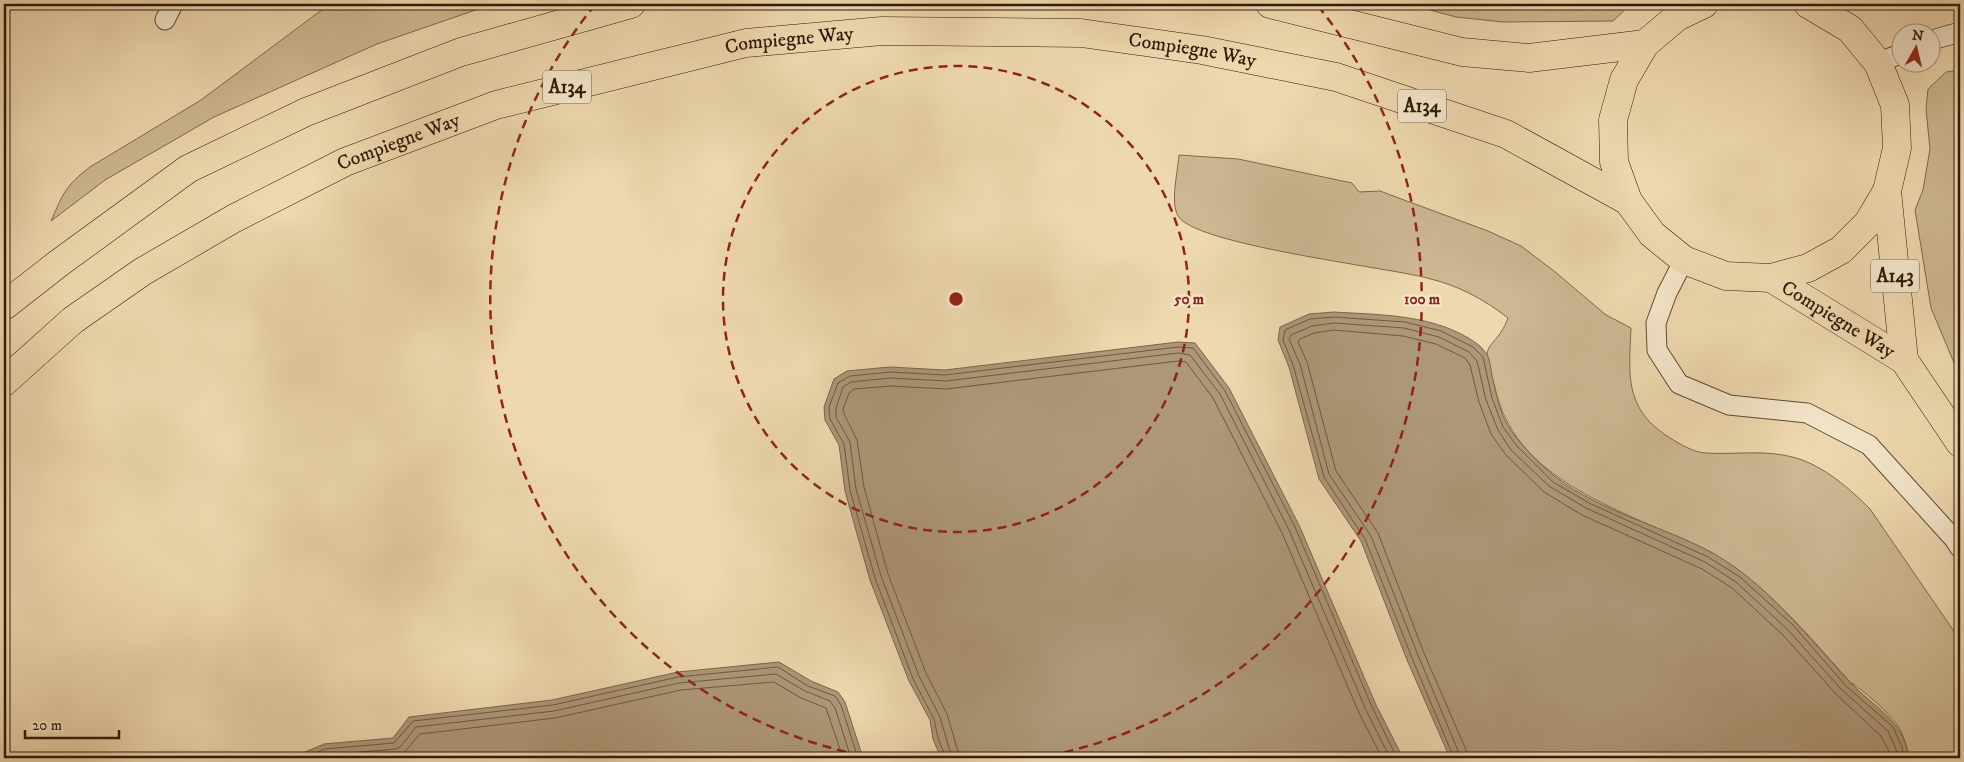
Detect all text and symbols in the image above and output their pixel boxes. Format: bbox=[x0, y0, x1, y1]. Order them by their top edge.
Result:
street label: Compiegne Way bbox=[722, 21, 855, 60]
north arrow bbox=[1892, 22, 1942, 72]
text: N bbox=[1911, 26, 1925, 46]
street label: Compiegne Way bbox=[1127, 27, 1259, 73]
road number: A134 bbox=[543, 70, 591, 104]
road number: A134 bbox=[1398, 90, 1446, 122]
street label: Compiegne Way bbox=[333, 107, 464, 177]
road number: A143 bbox=[1871, 260, 1919, 292]
street label: Compiegne Way bbox=[1777, 275, 1900, 364]
centre of rings bbox=[947, 290, 965, 308]
text: 50 m bbox=[1173, 290, 1205, 309]
text: 100 m bbox=[1404, 290, 1441, 309]
scale bar bbox=[25, 707, 119, 739]
text: 20 m bbox=[32, 716, 62, 735]

